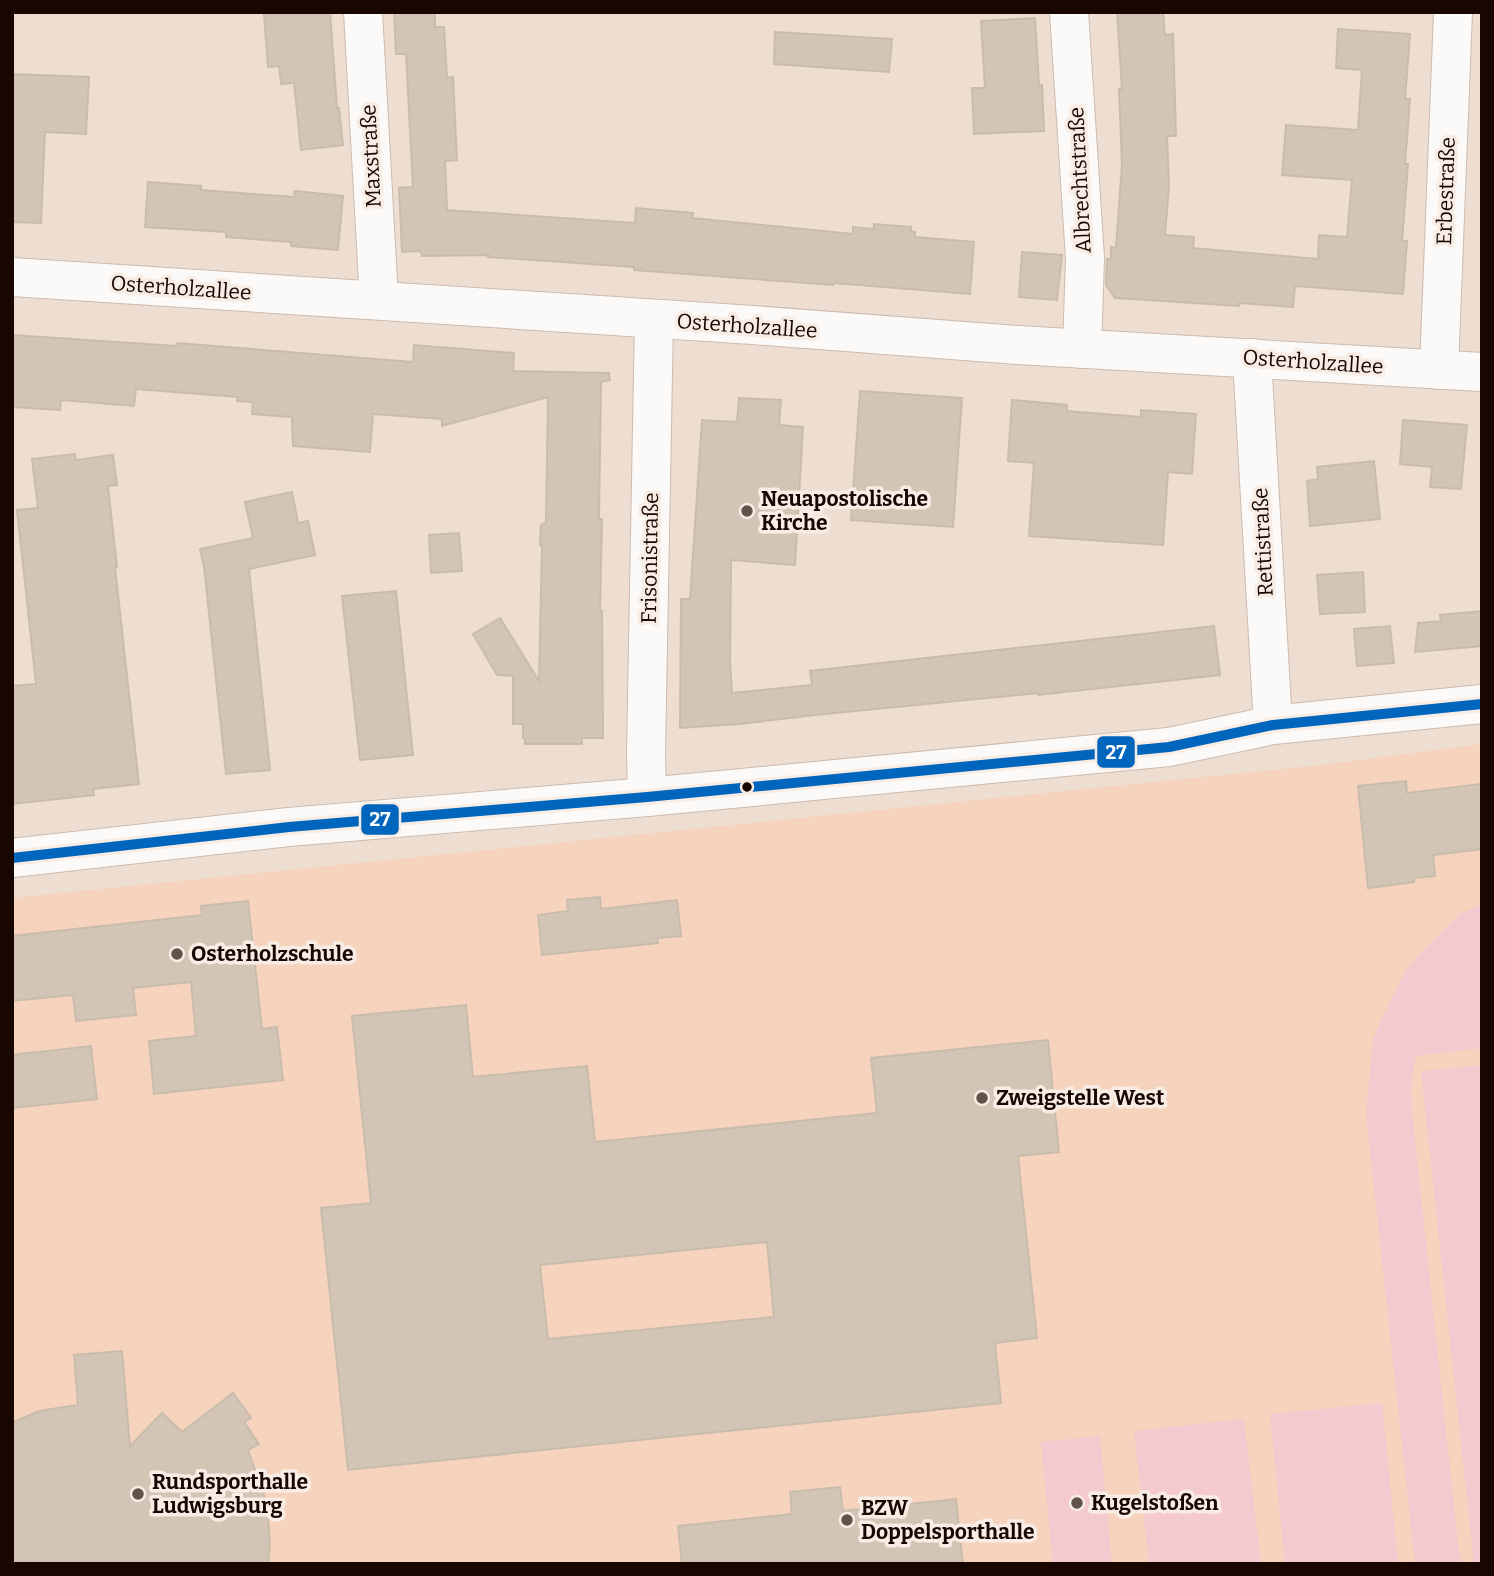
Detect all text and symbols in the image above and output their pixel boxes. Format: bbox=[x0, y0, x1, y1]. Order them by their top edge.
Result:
street label: Maxstraße bbox=[355, 104, 387, 208]
street label: Albrechtstraße bbox=[1063, 106, 1097, 254]
street label: Erbestraße bbox=[1431, 137, 1461, 245]
street label: Osterholzallee bbox=[110, 270, 252, 306]
street label: Osterholzallee bbox=[676, 308, 818, 344]
street label: Osterholzallee bbox=[1242, 344, 1384, 380]
place label: Neuapostolische Kirche bbox=[761, 486, 928, 536]
street label: Rettistraße bbox=[1247, 487, 1279, 597]
street label: Frisonistraße bbox=[636, 492, 664, 624]
marker: Neuapostolische Kirche bbox=[739, 503, 755, 519]
line badge: 27 bbox=[1096, 735, 1136, 769]
text: 27 bbox=[1106, 741, 1126, 764]
unlabelled marker bbox=[740, 780, 754, 794]
line badge: 27 bbox=[360, 803, 400, 836]
text: 27 bbox=[370, 808, 390, 831]
place label: Osterholzschule bbox=[191, 941, 354, 967]
marker: Osterholzschule bbox=[169, 946, 185, 962]
place label: Zweigstelle West bbox=[996, 1085, 1165, 1111]
marker: Zweigstelle West bbox=[974, 1090, 990, 1106]
place label: Rundsporthalle Ludwigsburg bbox=[152, 1469, 308, 1519]
marker: Rundsporthalle Ludwigsburg bbox=[130, 1486, 146, 1502]
place label: Kugelstoßen bbox=[1091, 1490, 1219, 1516]
place label: BZW Doppelsporthalle bbox=[861, 1495, 1035, 1545]
marker: Kugelstoßen bbox=[1069, 1495, 1085, 1511]
marker: BZW Doppelsporthalle bbox=[839, 1512, 855, 1528]

